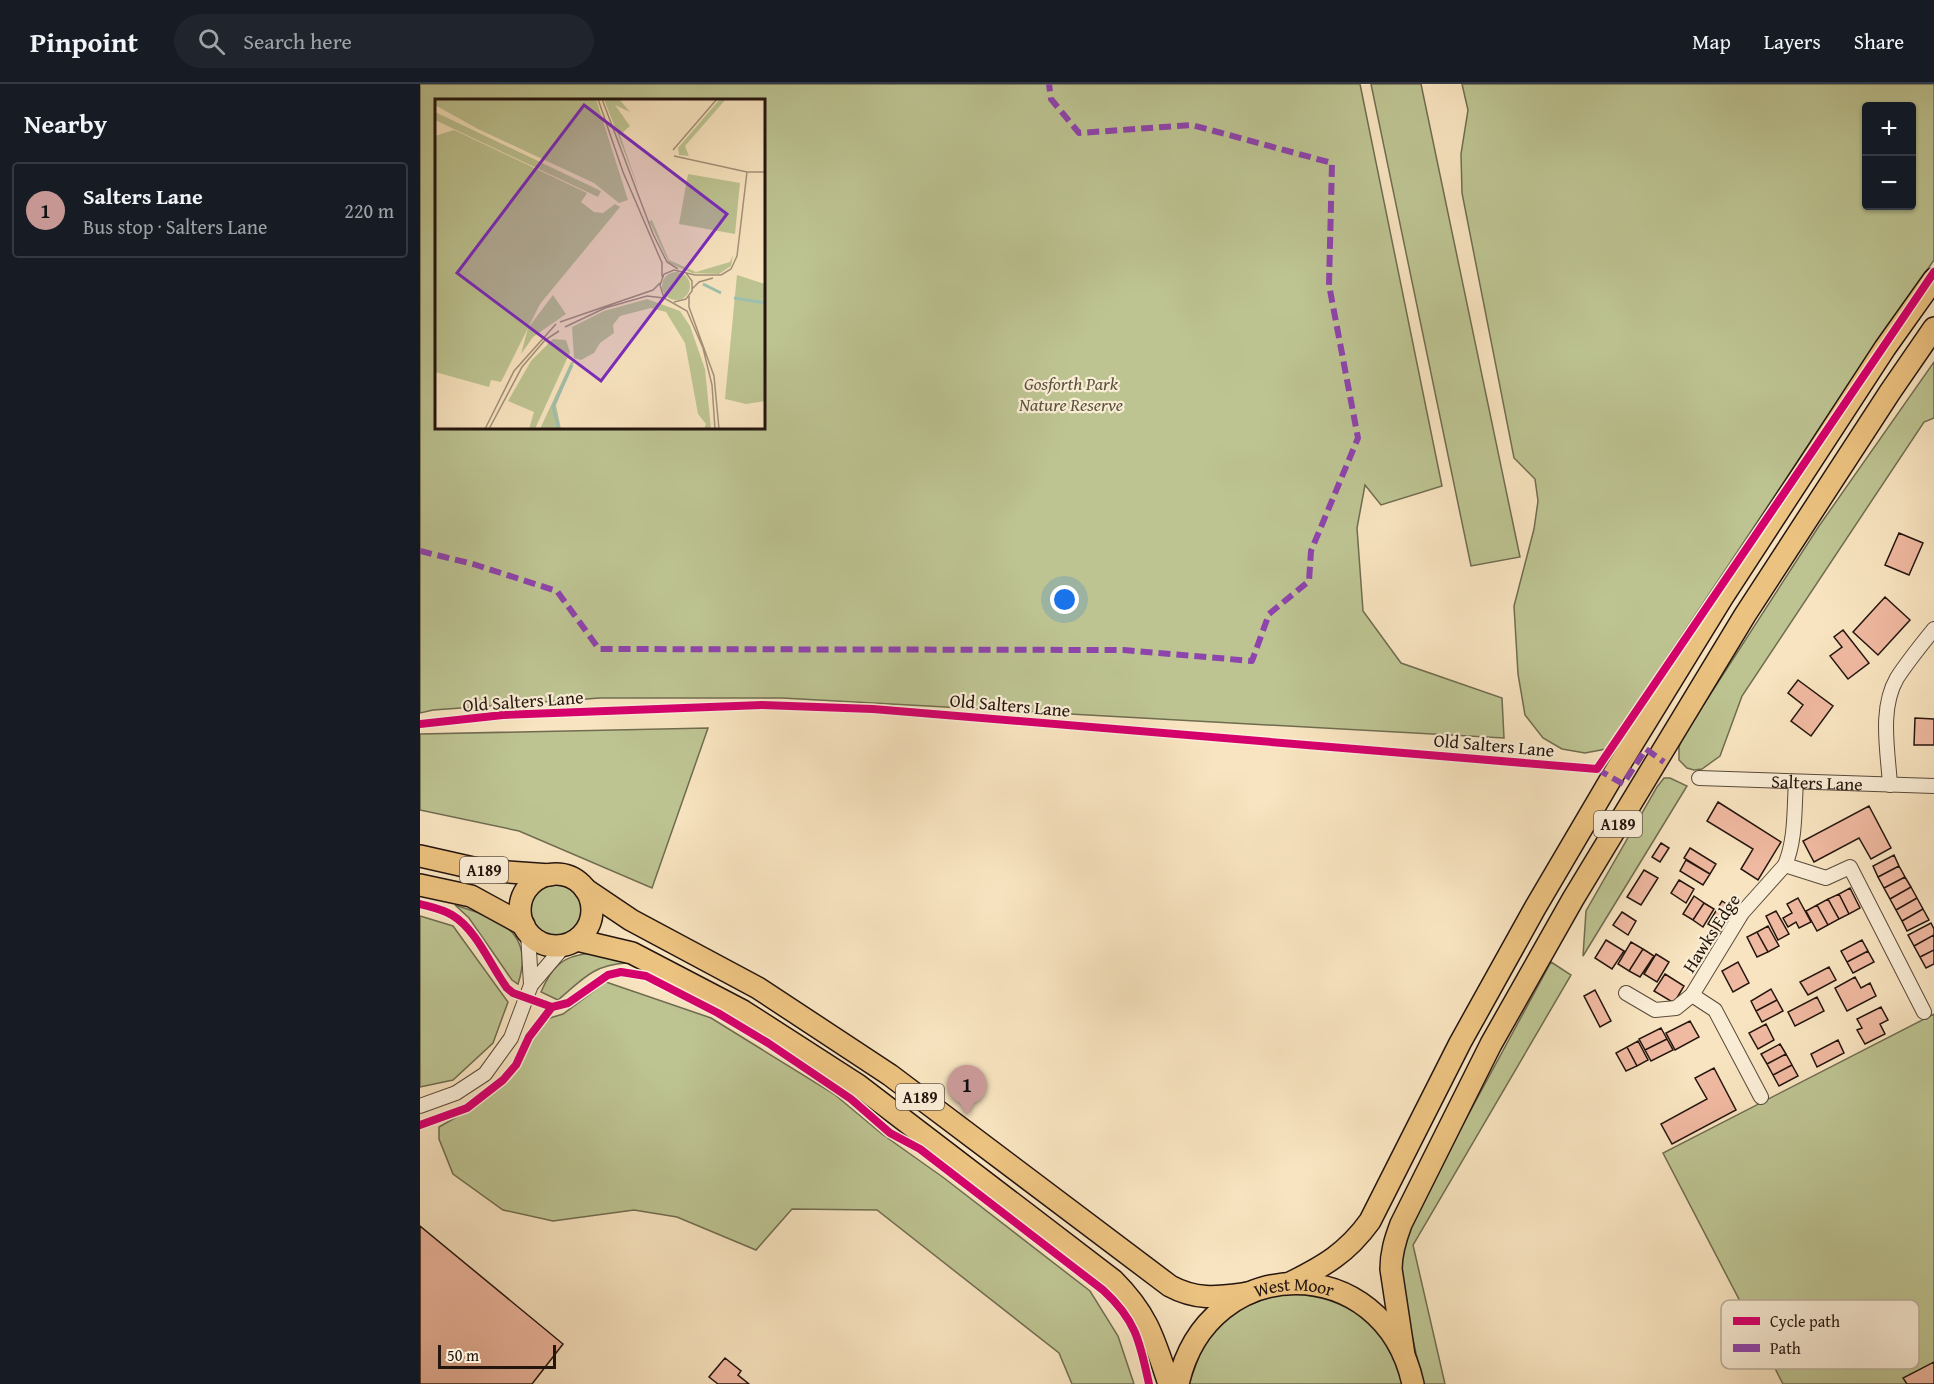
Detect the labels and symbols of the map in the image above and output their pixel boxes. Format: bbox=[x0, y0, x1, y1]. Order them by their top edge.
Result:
inset map bbox=[435, 99, 765, 429]
park label: Gosforth Park Nature Reserve bbox=[1018, 370, 1123, 418]
your location bbox=[1050, 585, 1079, 614]
street label: Old Salters Lane bbox=[462, 683, 584, 719]
street label: Old Salters Lane bbox=[949, 686, 1071, 724]
street label: Old Salters Lane bbox=[1433, 726, 1555, 764]
street label: Salters Lane bbox=[1771, 767, 1863, 797]
road number: A189 bbox=[1594, 811, 1642, 837]
road number: A189 bbox=[460, 857, 508, 883]
street label: Hawks Edge bbox=[1675, 888, 1747, 978]
pin: 1 bbox=[948, 1066, 986, 1115]
road number: A189 bbox=[896, 1084, 944, 1110]
street label: West Moor bbox=[1250, 1270, 1338, 1304]
legend bbox=[1721, 1300, 1919, 1369]
text: Cycle path bbox=[1770, 1309, 1840, 1333]
text: Path bbox=[1770, 1336, 1801, 1360]
scale bar bbox=[438, 1342, 556, 1370]

